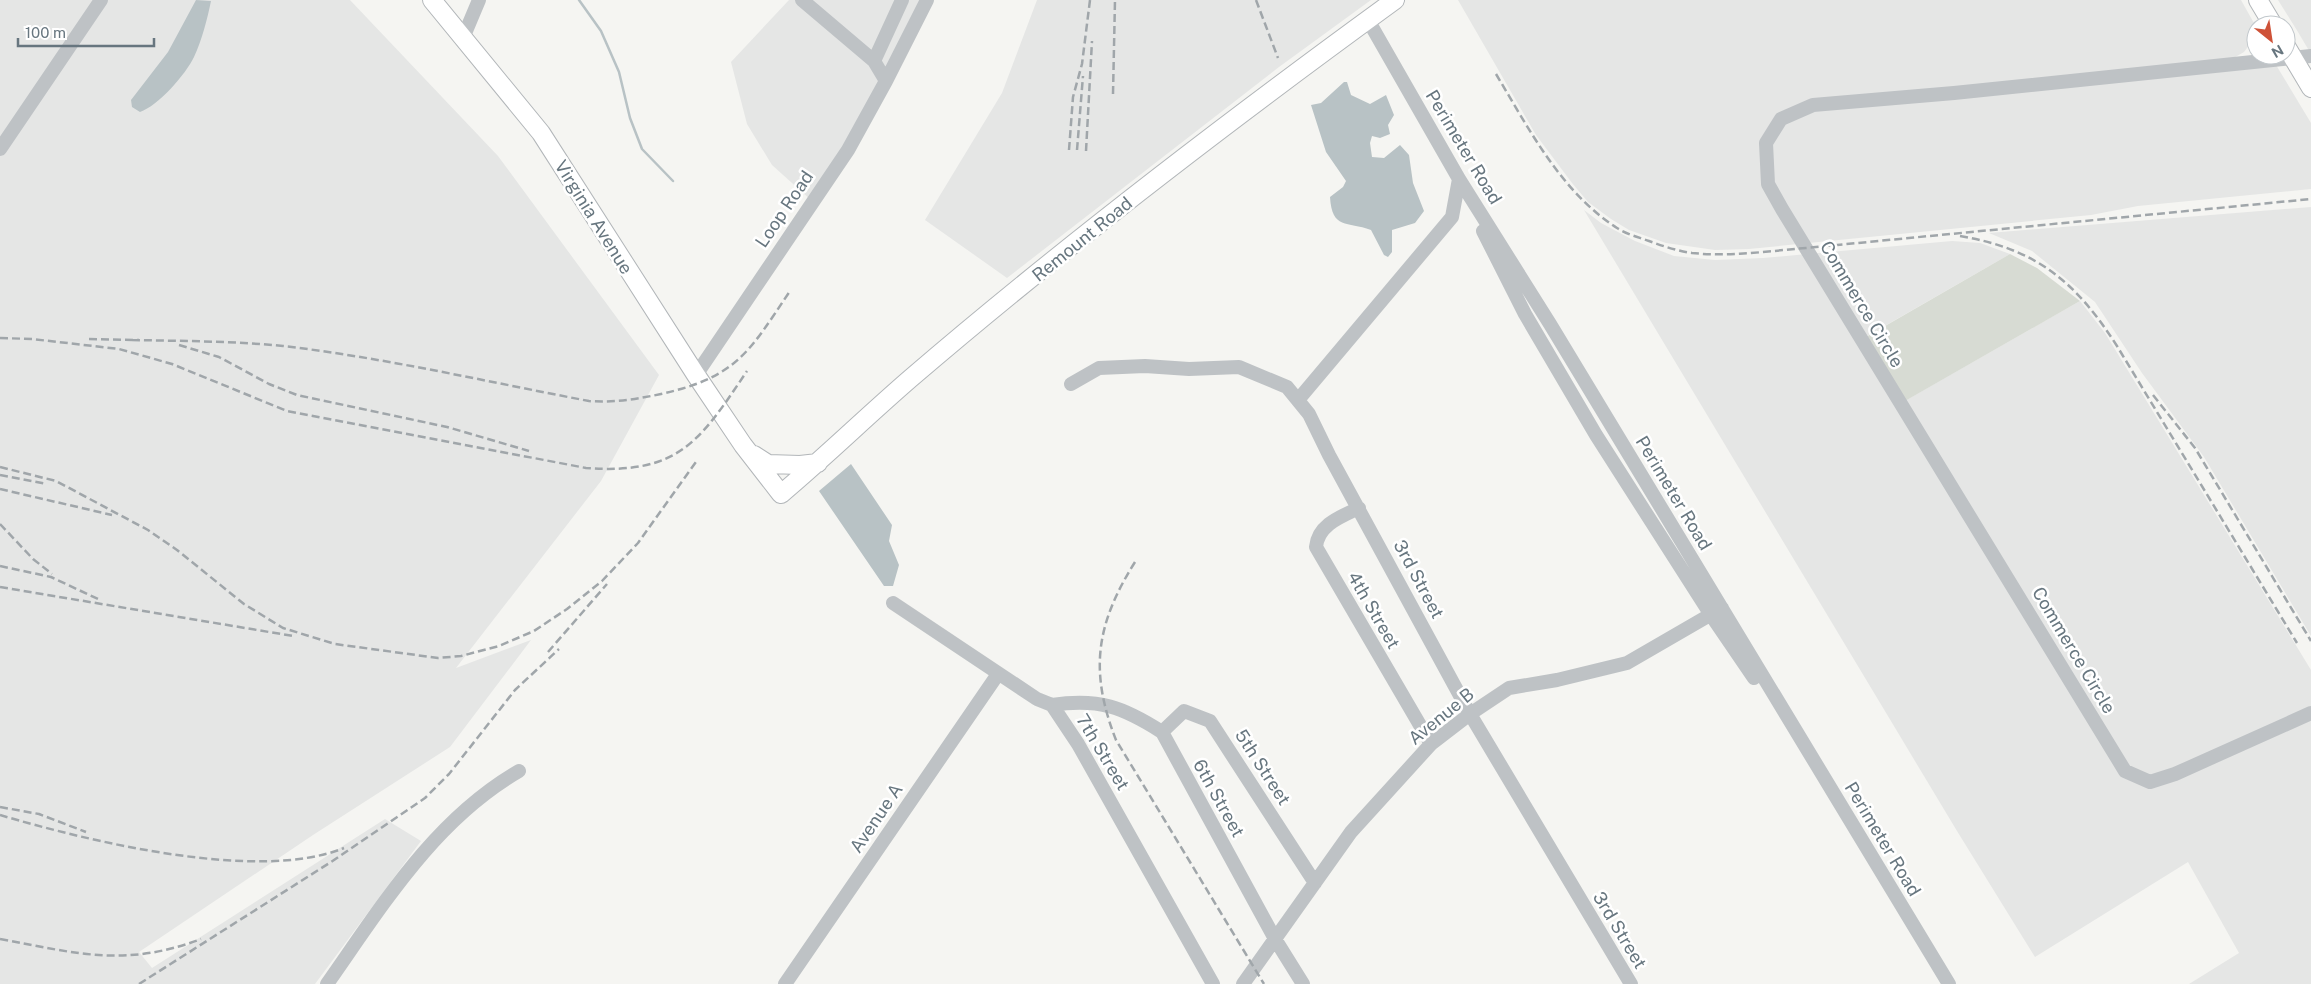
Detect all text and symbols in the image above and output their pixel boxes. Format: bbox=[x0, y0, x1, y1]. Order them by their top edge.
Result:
scale bar bbox=[18, 15, 154, 47]
north arrow bbox=[2246, 15, 2296, 65]
text: 100 m bbox=[25, 24, 66, 41]
text: N bbox=[2269, 42, 2286, 61]
street label: Perimeter Road bbox=[1422, 86, 1506, 208]
street label: Virginia Avenue bbox=[551, 156, 637, 278]
street label: Loop Road bbox=[751, 167, 817, 251]
street label: Remount Road bbox=[1028, 192, 1136, 286]
street label: Commerce Circle bbox=[1816, 237, 1908, 371]
street label: Perimeter Road bbox=[1632, 432, 1716, 554]
street label: 3rd Street bbox=[1390, 536, 1448, 622]
street label: 4th Street bbox=[1343, 568, 1405, 652]
street label: Commerce Circle bbox=[2028, 583, 2120, 717]
street label: Avenue B bbox=[1404, 683, 1478, 749]
street label: 7th Street bbox=[1072, 710, 1134, 794]
street label: 5th Street bbox=[1231, 725, 1295, 809]
street label: 6th Street bbox=[1189, 755, 1249, 841]
street label: Perimeter Road bbox=[1841, 778, 1925, 900]
street label: Avenue A bbox=[845, 779, 907, 857]
street label: 3rd Street bbox=[1589, 888, 1651, 972]

